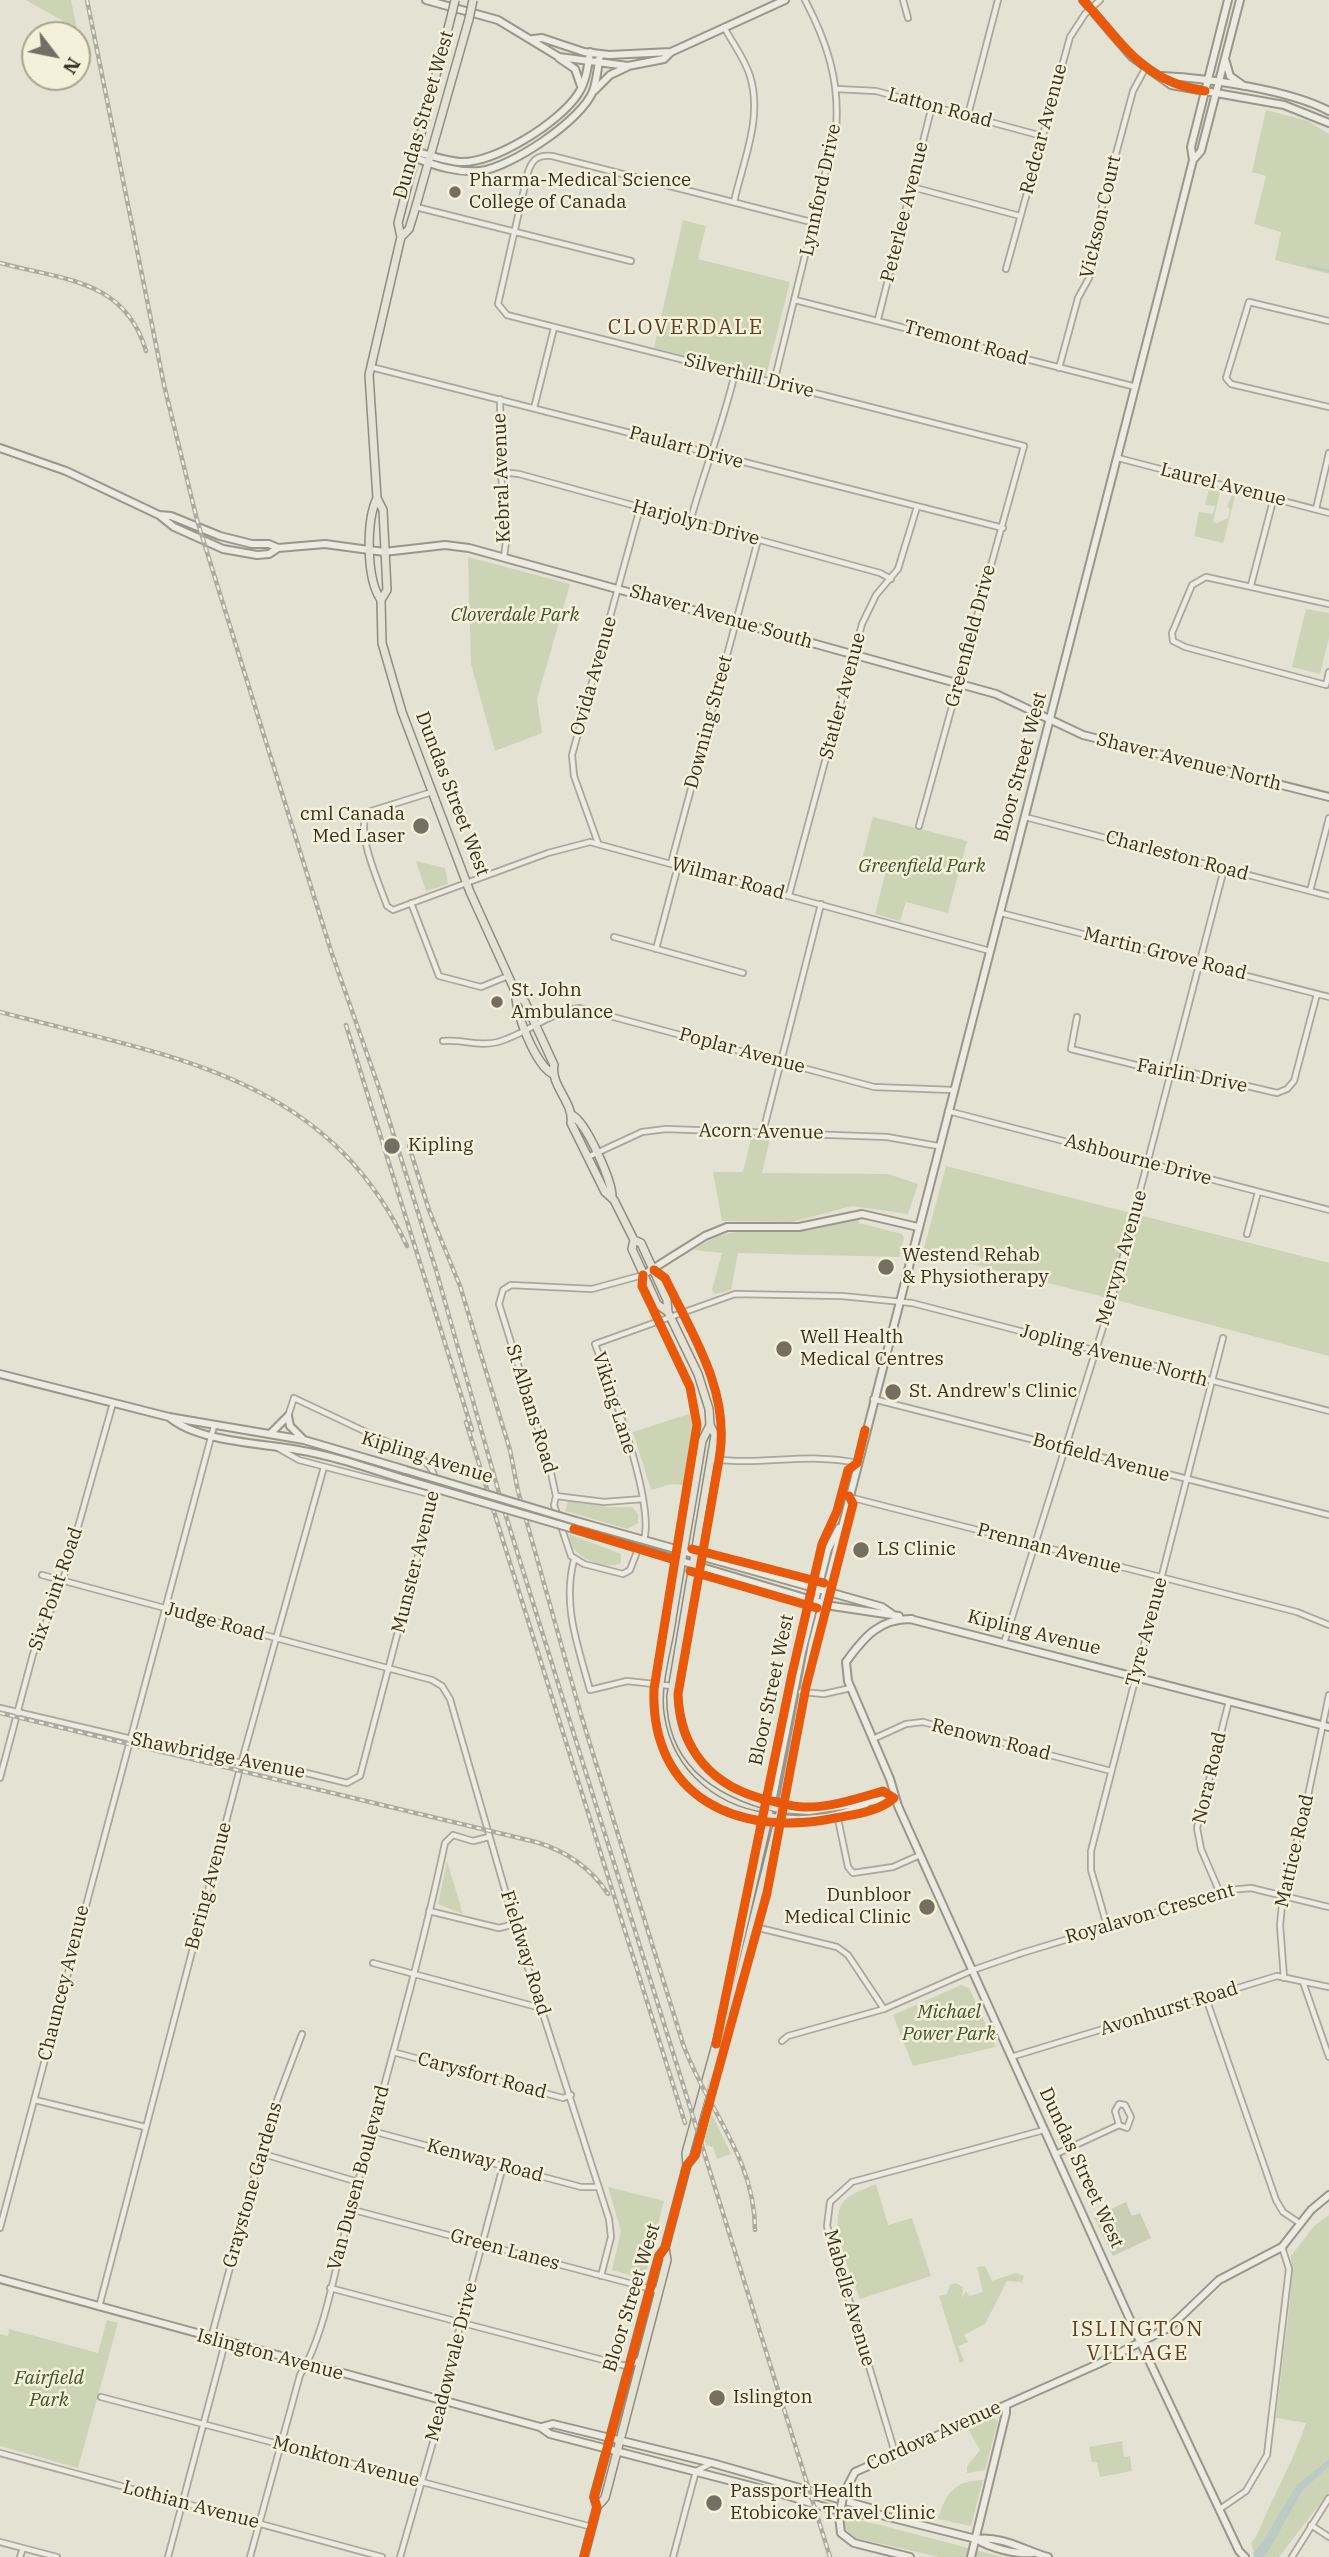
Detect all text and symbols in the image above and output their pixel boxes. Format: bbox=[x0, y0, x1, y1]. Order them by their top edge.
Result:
north arrow bbox=[21, 21, 91, 91]
street label: Dundas Street West bbox=[389, 28, 459, 202]
text: N bbox=[58, 53, 86, 79]
street label: Redcar Avenue bbox=[1016, 61, 1072, 197]
street label: Latton Road bbox=[885, 83, 995, 133]
street label: Lynnford Drive bbox=[796, 122, 846, 258]
street label: Peterlee Avenue bbox=[876, 139, 934, 285]
street label: Vickson Court bbox=[1076, 153, 1126, 281]
place label: Pharma-Medical Science College of Canada bbox=[469, 170, 691, 214]
marker: Pharma-Medical Science College of Canada bbox=[447, 184, 463, 200]
district label: CLOVERDALE bbox=[609, 315, 763, 341]
street label: Tremont Road bbox=[901, 315, 1031, 371]
street label: Silverhill Drive bbox=[682, 349, 816, 403]
street label: Kebral Avenue bbox=[488, 413, 516, 543]
street label: Paulart Drive bbox=[626, 422, 746, 474]
street label: Laurel Avenue bbox=[1158, 458, 1288, 512]
street label: Harjolyn Drive bbox=[630, 495, 762, 551]
street label: Greenfield Drive bbox=[941, 562, 1001, 710]
street label: Shaver Avenue South bbox=[627, 580, 815, 654]
park label: Cloverdale Park bbox=[451, 605, 579, 627]
street label: Ovida Avenue bbox=[566, 614, 622, 738]
street label: Statler Avenue bbox=[815, 630, 871, 762]
street label: Downing Street bbox=[680, 653, 738, 791]
street label: Bloor Street West bbox=[990, 690, 1052, 844]
street label: Dundas Street West bbox=[410, 709, 494, 879]
street label: Shaver Avenue North bbox=[1094, 728, 1284, 796]
place label: cml Canada Med Laser bbox=[300, 804, 405, 848]
marker: cml Canada Med Laser bbox=[411, 816, 431, 836]
street label: Charleston Road bbox=[1103, 826, 1251, 886]
street label: Wilmar Road bbox=[669, 853, 787, 905]
park label: Greenfield Park bbox=[858, 856, 986, 878]
street label: Martin Grove Road bbox=[1081, 923, 1249, 985]
place label: St. John Ambulance bbox=[511, 980, 613, 1024]
marker: St. John Ambulance bbox=[489, 994, 505, 1010]
street label: Poplar Avenue bbox=[676, 1023, 808, 1079]
street label: Fairlin Drive bbox=[1135, 1054, 1249, 1098]
street label: Acorn Avenue bbox=[698, 1120, 824, 1144]
street label: Ashbourne Drive bbox=[1062, 1129, 1214, 1191]
place label: Kipling bbox=[408, 1135, 473, 1157]
marker: Kipling bbox=[382, 1136, 402, 1156]
street label: Mervyn Avenue bbox=[1092, 1188, 1152, 1328]
place label: Westend Rehab & Physiotherapy bbox=[902, 1245, 1049, 1289]
marker: Westend Rehab & Physiotherapy bbox=[876, 1257, 896, 1277]
street label: Jopling Avenue North bbox=[1018, 1320, 1210, 1392]
place label: Well Health Medical Centres bbox=[800, 1327, 944, 1371]
marker: Well Health Medical Centres bbox=[774, 1339, 794, 1359]
street label: St Albans Road bbox=[501, 1342, 561, 1476]
street label: Viking Lane bbox=[587, 1349, 641, 1457]
place label: St. Andrew's Clinic bbox=[909, 1381, 1077, 1403]
marker: St. Andrew's Clinic bbox=[883, 1382, 903, 1402]
street label: Kipling Avenue bbox=[358, 1427, 496, 1489]
street label: Botfield Avenue bbox=[1030, 1429, 1172, 1487]
street label: Munster Avenue bbox=[387, 1488, 445, 1636]
street label: Prennan Avenue bbox=[974, 1519, 1124, 1579]
street label: Six Point Road bbox=[24, 1524, 88, 1654]
place label: LS Clinic bbox=[877, 1539, 956, 1561]
marker: LS Clinic bbox=[851, 1540, 871, 1560]
street label: Tyre Avenue bbox=[1121, 1575, 1173, 1689]
street label: Judge Road bbox=[163, 1598, 267, 1646]
street label: Kipling Avenue bbox=[965, 1605, 1103, 1661]
street label: Bloor Street West bbox=[745, 1612, 799, 1768]
street label: Renown Road bbox=[929, 1714, 1053, 1766]
street label: Shawbridge Avenue bbox=[129, 1728, 307, 1784]
street label: Nora Road bbox=[1188, 1730, 1232, 1826]
street label: Mattice Road bbox=[1271, 1792, 1319, 1910]
street label: Bering Avenue bbox=[181, 1820, 237, 1952]
street label: Royalavon Crescent bbox=[1063, 1879, 1237, 1949]
place label: Dunbloor Medical Clinic bbox=[784, 1885, 911, 1929]
street label: Fieldway Road bbox=[495, 1888, 555, 2018]
marker: Dunbloor Medical Clinic bbox=[917, 1897, 937, 1917]
street label: Chauncey Avenue bbox=[34, 1903, 94, 2063]
street label: Avonhurst Road bbox=[1097, 1977, 1241, 2041]
park label: Michael Power Park bbox=[902, 2002, 996, 2046]
street label: Carysfort Road bbox=[415, 2048, 549, 2104]
street label: Van Dusen Boulevard bbox=[323, 2083, 395, 2273]
street label: Dundas Street West bbox=[1034, 2084, 1128, 2252]
street label: Graystone Gardens bbox=[218, 2099, 288, 2271]
street label: Kenway Road bbox=[424, 2134, 546, 2188]
street label: Bloor Street West bbox=[599, 2221, 665, 2375]
street label: Green Lanes bbox=[448, 2224, 562, 2276]
street label: Mabelle Avenue bbox=[819, 2227, 879, 2369]
street label: Meadowvale Drive bbox=[421, 2280, 483, 2444]
district label: ISLINGTON VILLAGE bbox=[1073, 2317, 1203, 2367]
street label: Islington Avenue bbox=[194, 2324, 346, 2386]
park label: Fairfield Park bbox=[14, 2368, 84, 2412]
place label: Islington bbox=[733, 2387, 813, 2409]
marker: Islington bbox=[707, 2388, 727, 2408]
street label: Cordova Avenue bbox=[863, 2396, 1005, 2476]
street label: Monkton Avenue bbox=[270, 2431, 422, 2493]
street label: Lothian Avenue bbox=[120, 2476, 262, 2534]
place label: Passport Health Etobicoke Travel Clinic bbox=[730, 2481, 936, 2525]
marker: Passport Health Etobicoke Travel Clinic bbox=[704, 2493, 724, 2513]

